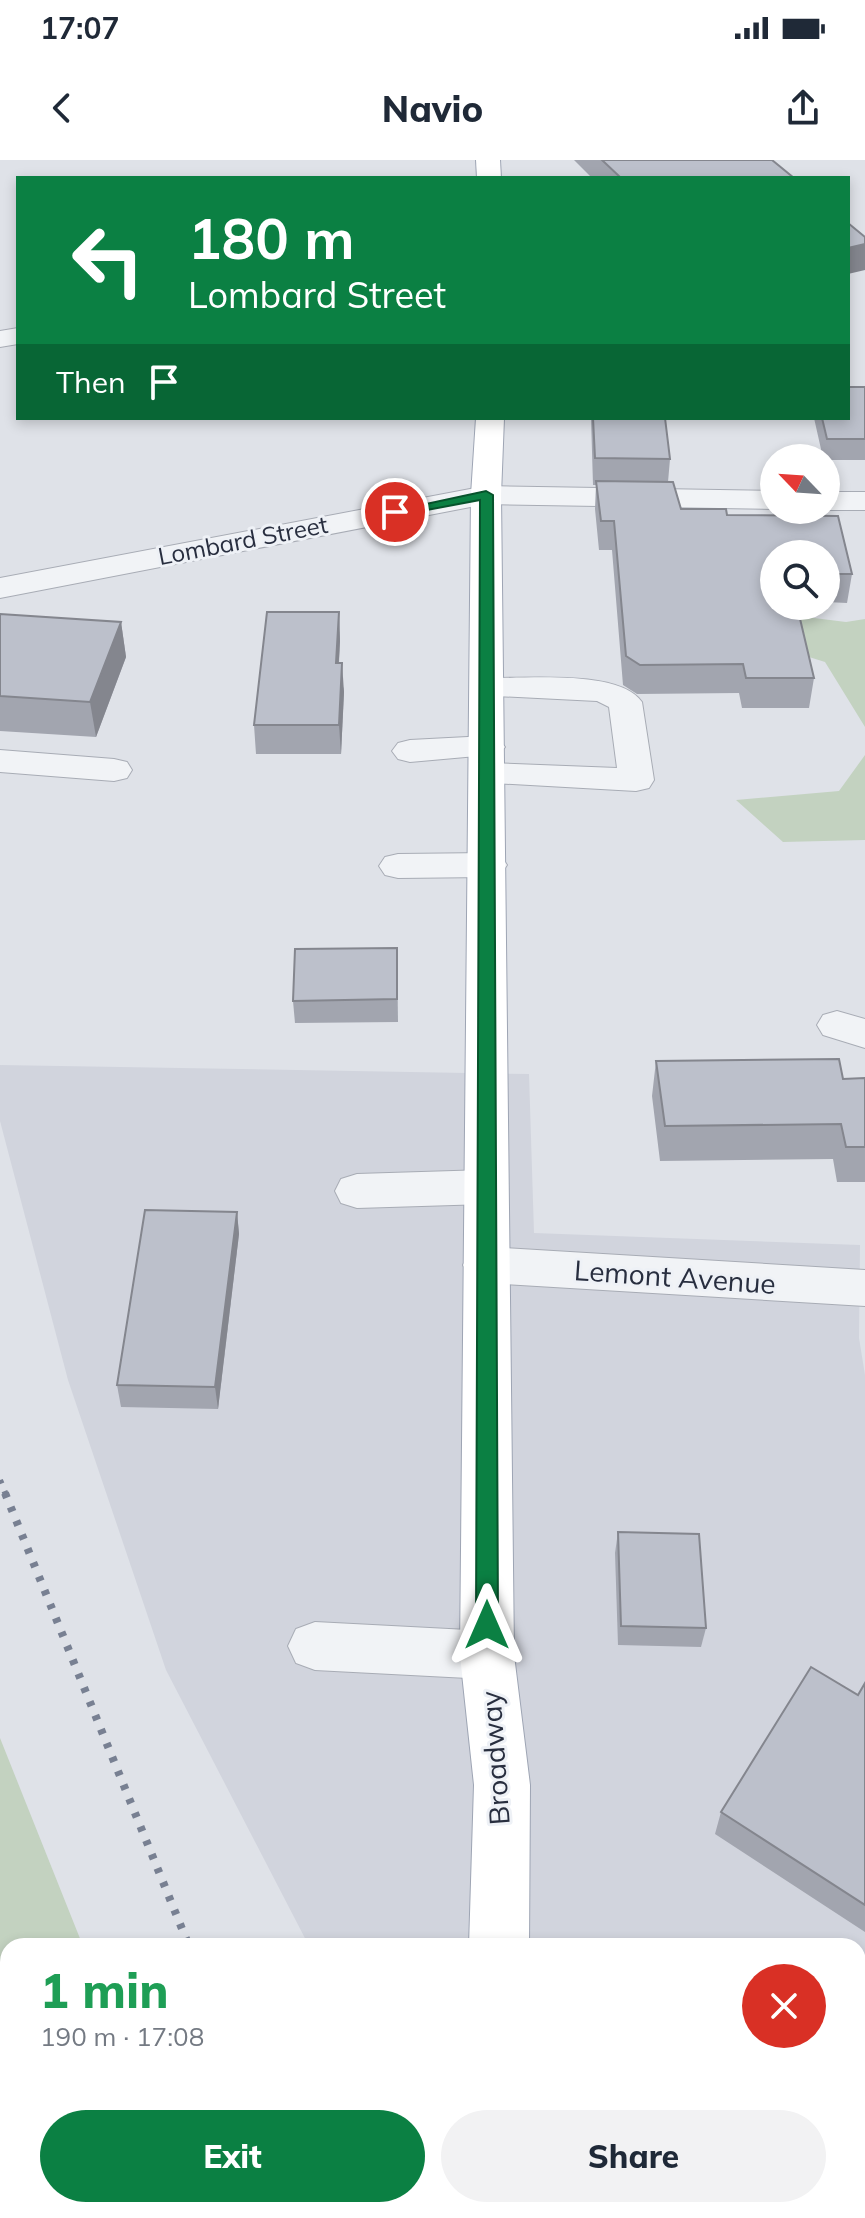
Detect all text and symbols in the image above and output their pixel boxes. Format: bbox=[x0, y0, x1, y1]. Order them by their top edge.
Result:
text: 17:07 bbox=[40, 9, 119, 47]
icon: back bbox=[40, 86, 84, 130]
text: Navio bbox=[382, 86, 483, 131]
icon: share bbox=[781, 86, 825, 130]
text: 180 m bbox=[188, 203, 355, 273]
icon: left bbox=[56, 208, 160, 312]
text: Lombard Street bbox=[188, 272, 446, 317]
icon: arrive bbox=[142, 360, 186, 404]
text: Then bbox=[56, 363, 126, 401]
north arrow bbox=[760, 444, 840, 524]
map controls bbox=[760, 444, 840, 620]
pin bbox=[361, 478, 429, 546]
icon: arrive bbox=[373, 490, 417, 534]
street label: Lombard Street bbox=[155, 509, 330, 571]
button: search bbox=[760, 540, 840, 620]
street label: Lemont Avenue bbox=[573, 1252, 777, 1301]
position arrow bbox=[445, 1583, 529, 1667]
street label: Broadway bbox=[472, 1690, 517, 1826]
text: 1 min bbox=[40, 1960, 169, 2020]
button: close bbox=[742, 1964, 826, 2048]
text: 190 m · 17:08 bbox=[40, 2020, 204, 2053]
button: Exit bbox=[40, 2110, 425, 2202]
button: Share bbox=[441, 2110, 826, 2202]

